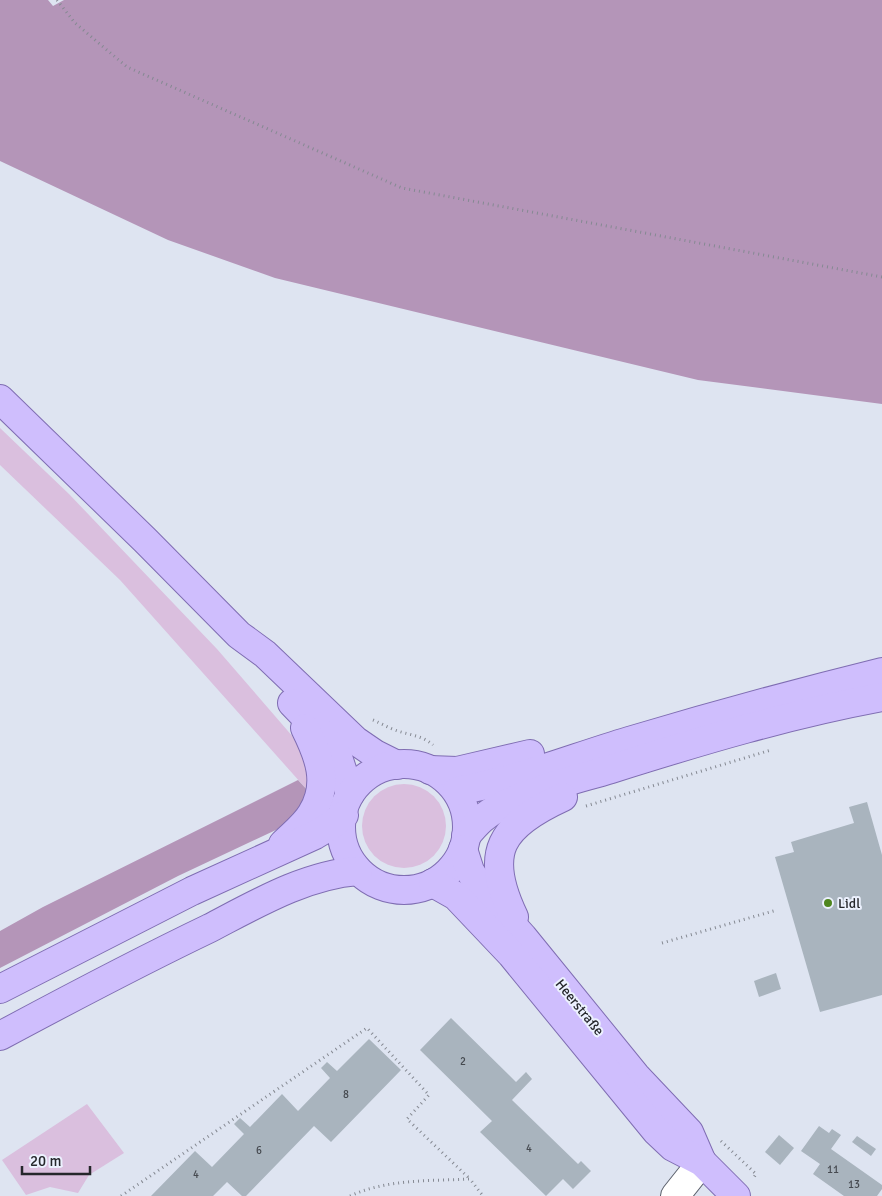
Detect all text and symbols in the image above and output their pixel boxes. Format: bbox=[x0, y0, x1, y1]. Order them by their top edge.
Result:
place label: Lidl bbox=[838, 895, 860, 912]
marker: Lidl bbox=[822, 897, 834, 909]
street label: Heerstraße bbox=[552, 976, 607, 1039]
house number: 2 bbox=[460, 1055, 466, 1068]
house number: 8 bbox=[343, 1088, 349, 1101]
house number: 4 bbox=[526, 1142, 532, 1155]
scale bar bbox=[22, 1144, 90, 1176]
house number: 6 bbox=[256, 1144, 262, 1157]
text: 20 m bbox=[30, 1152, 61, 1170]
house number: 11 bbox=[827, 1163, 839, 1176]
house number: 4 bbox=[193, 1168, 199, 1181]
house number: 13 bbox=[848, 1178, 860, 1191]

